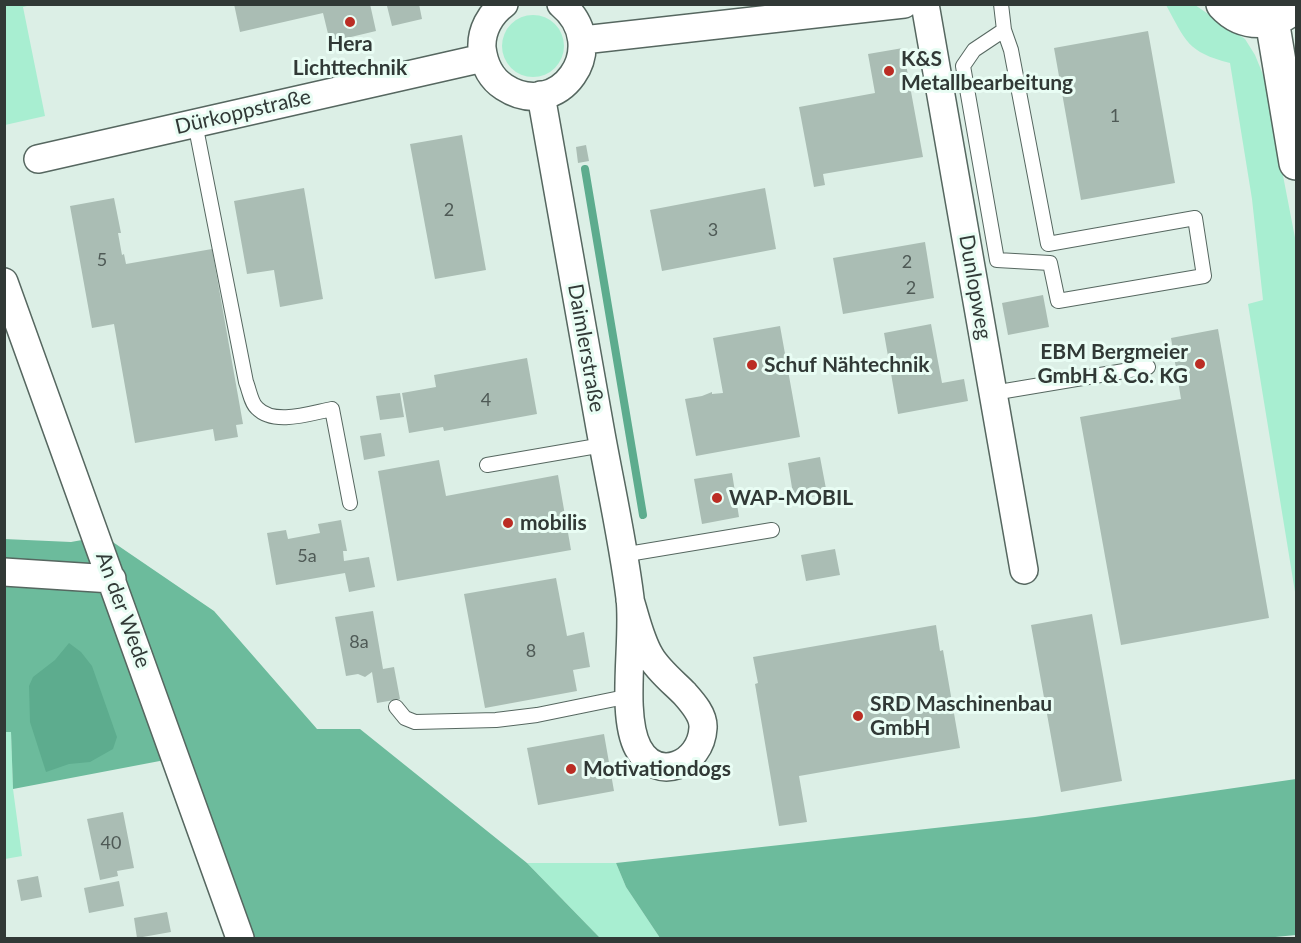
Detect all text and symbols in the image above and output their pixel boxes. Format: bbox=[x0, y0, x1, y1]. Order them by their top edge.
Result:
marker: Hera Lichttechnik bbox=[343, 15, 357, 29]
place label: Hera Lichttechnik bbox=[293, 31, 407, 81]
place label: K&S Metallbearbeitung bbox=[901, 46, 1073, 96]
marker: K&S Metallbearbeitung bbox=[882, 64, 896, 78]
street label: Dürkoppstraße bbox=[173, 84, 313, 140]
house number: 1 bbox=[1110, 105, 1120, 127]
house number: 2 bbox=[444, 199, 454, 221]
house number: 3 bbox=[708, 219, 718, 241]
street label: Dunlopweg bbox=[953, 233, 997, 341]
house number: 5 bbox=[97, 249, 107, 271]
house number: 2 bbox=[902, 251, 912, 273]
house number: 2 bbox=[906, 277, 916, 299]
street label: Daimlerstraße bbox=[562, 282, 610, 414]
place label: EBM Bergmeier GmbH & Co. KG bbox=[1037, 339, 1188, 389]
place label: Schuf Nähtechnik bbox=[764, 352, 930, 378]
marker: EBM Bergmeier GmbH & Co. KG bbox=[1193, 357, 1207, 371]
marker: Schuf Nähtechnik bbox=[745, 358, 759, 372]
house number: 4 bbox=[481, 389, 491, 411]
place label: WAP-MOBIL bbox=[729, 485, 853, 511]
marker: WAP-MOBIL bbox=[710, 491, 724, 505]
place label: mobilis bbox=[520, 510, 587, 536]
marker: mobilis bbox=[501, 516, 515, 530]
house number: 5a bbox=[297, 545, 317, 567]
street label: An der Wede bbox=[90, 549, 156, 671]
house number: 8a bbox=[349, 631, 369, 653]
house number: 8 bbox=[526, 640, 536, 662]
place label: SRD Maschinenbau GmbH bbox=[870, 691, 1052, 741]
marker: SRD Maschinenbau GmbH bbox=[851, 709, 865, 723]
place label: Motivationdogs bbox=[583, 756, 731, 782]
marker: Motivationdogs bbox=[564, 762, 578, 776]
house number: 40 bbox=[101, 832, 121, 854]

